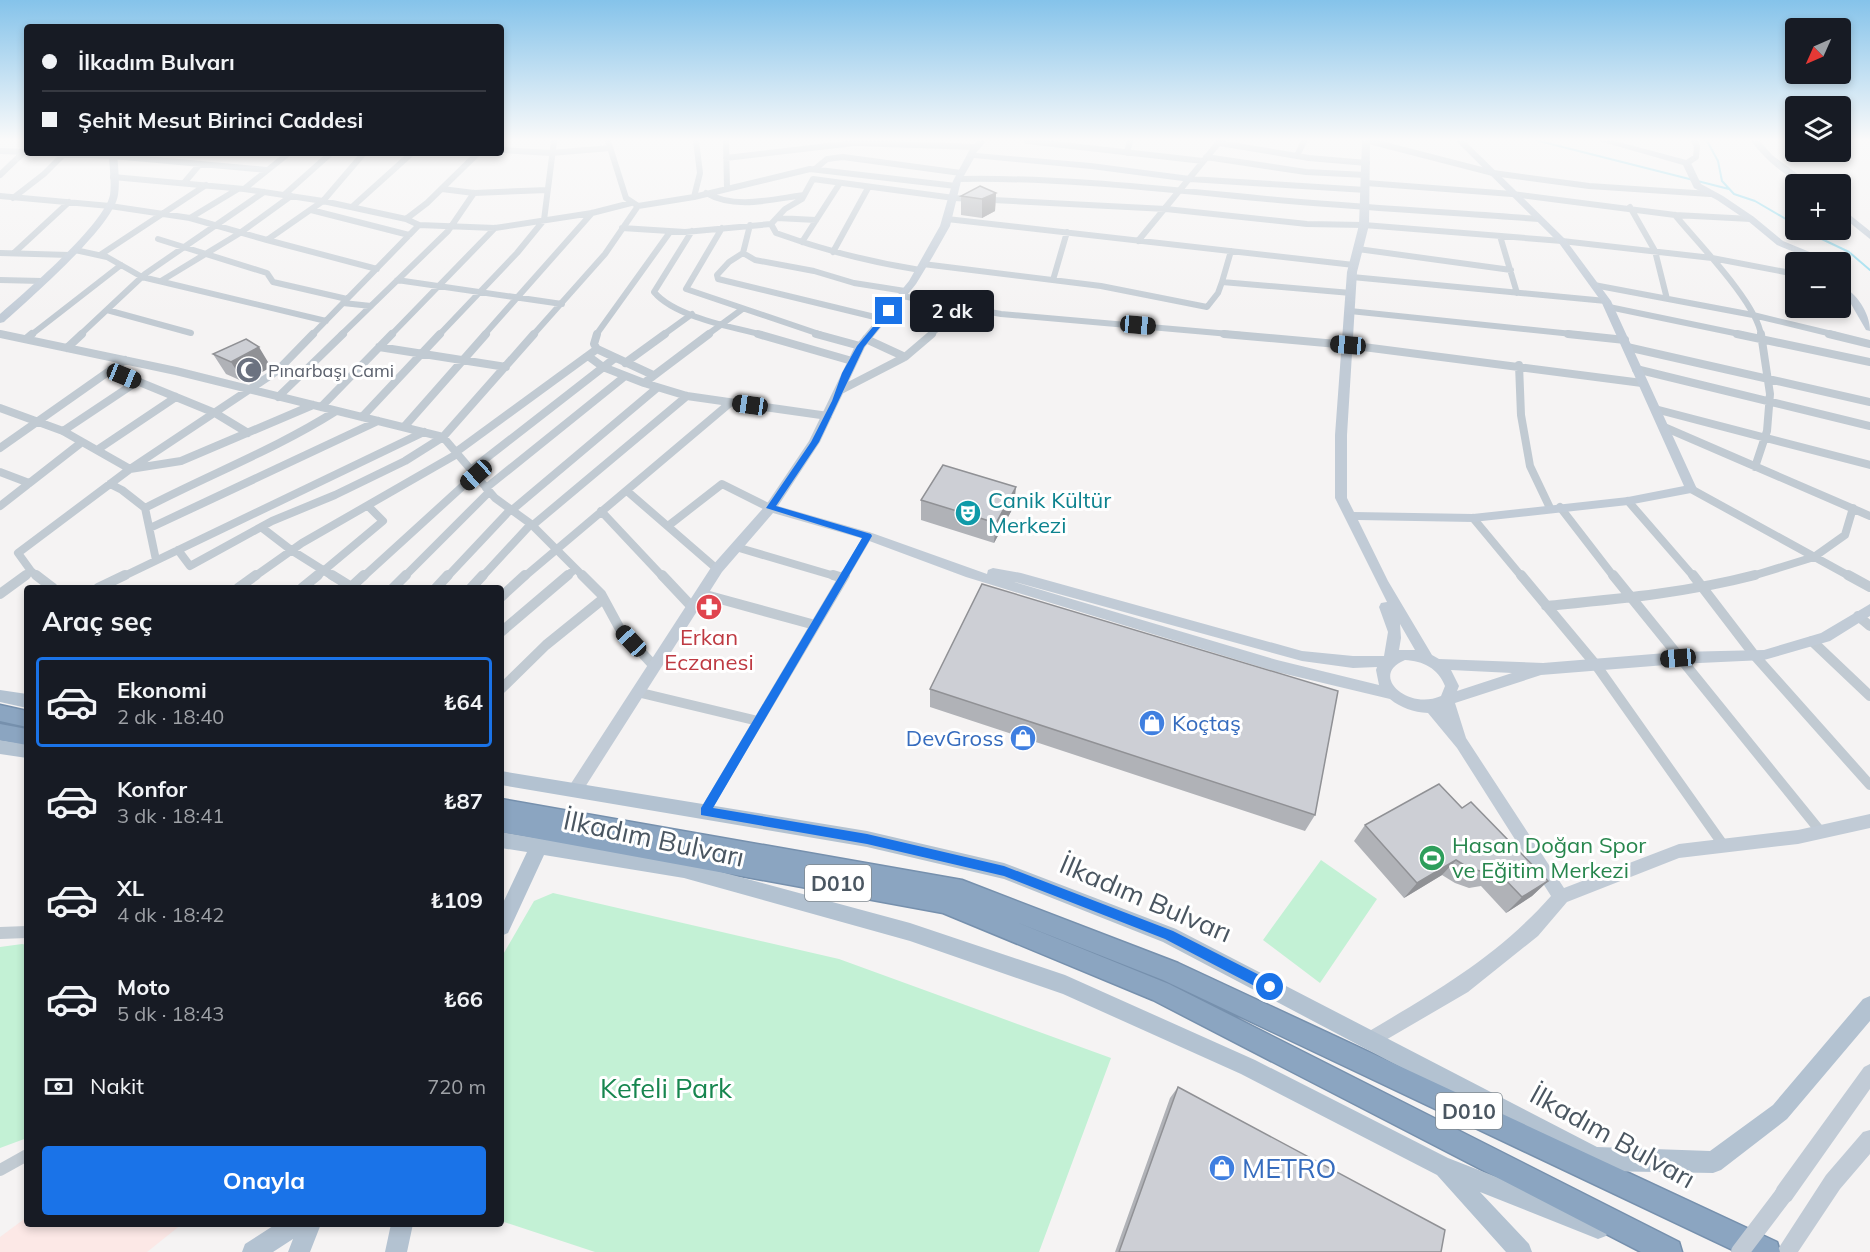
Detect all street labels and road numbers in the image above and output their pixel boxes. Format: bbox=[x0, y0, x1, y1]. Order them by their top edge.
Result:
street label: İlkadım Bulvarı bbox=[561, 802, 747, 874]
street label: İlkadım Bulvarı bbox=[1055, 846, 1237, 950]
road number: D010 bbox=[805, 865, 871, 901]
street label: İlkadım Bulvarı bbox=[1524, 1077, 1702, 1195]
road number: D010 bbox=[1436, 1093, 1502, 1129]

